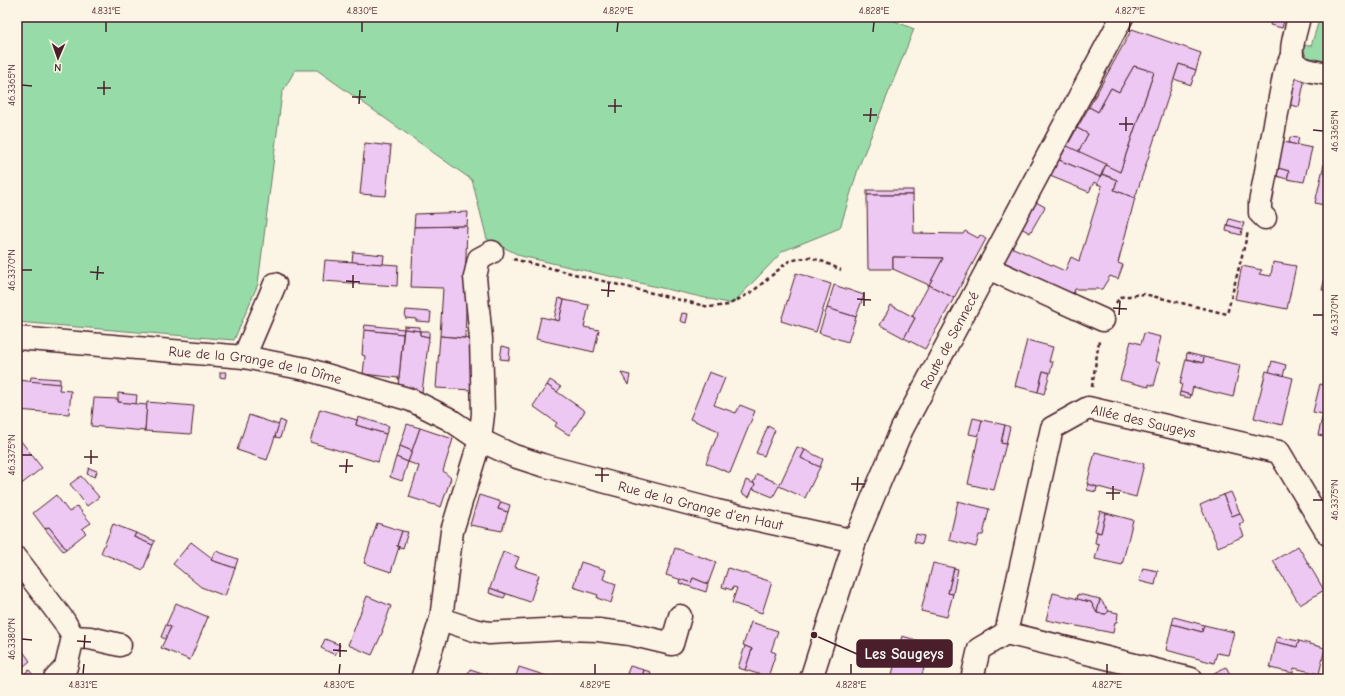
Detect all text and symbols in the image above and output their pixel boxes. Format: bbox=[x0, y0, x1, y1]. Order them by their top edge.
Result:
text: 4.831°E bbox=[91, 5, 121, 17]
text: 4.830°E bbox=[346, 5, 378, 17]
text: 4.829°E bbox=[603, 5, 633, 17]
text: 4.828°E bbox=[859, 5, 889, 17]
text: 4.827°E bbox=[1115, 5, 1145, 17]
north arrow bbox=[38, 38, 78, 78]
text: N bbox=[54, 61, 61, 74]
text: 46.3365°N bbox=[6, 64, 18, 106]
text: 46.3365°N bbox=[1329, 110, 1341, 152]
text: 46.3370°N bbox=[6, 249, 18, 291]
street label: Route de Sennecé bbox=[916, 288, 982, 392]
text: 46.3370°N bbox=[1329, 294, 1341, 336]
street label: Rue de la Grange de la Dîme bbox=[168, 342, 344, 388]
street label: Allée des Saugeys bbox=[1090, 401, 1198, 441]
text: 46.3375°N bbox=[6, 434, 18, 476]
street label: Rue de la Grange d'en Haut bbox=[616, 477, 785, 534]
text: 46.3375°N bbox=[1329, 479, 1341, 521]
text: 46.3380°N bbox=[6, 618, 18, 660]
callout: Les Saugeys bbox=[857, 640, 952, 667]
text: Les Saugeys bbox=[864, 645, 944, 663]
text: 4.831°E bbox=[68, 679, 98, 691]
text: 4.830°E bbox=[323, 679, 355, 691]
text: 4.829°E bbox=[580, 679, 610, 691]
text: 4.828°E bbox=[836, 679, 866, 691]
text: 4.827°E bbox=[1092, 679, 1122, 691]

